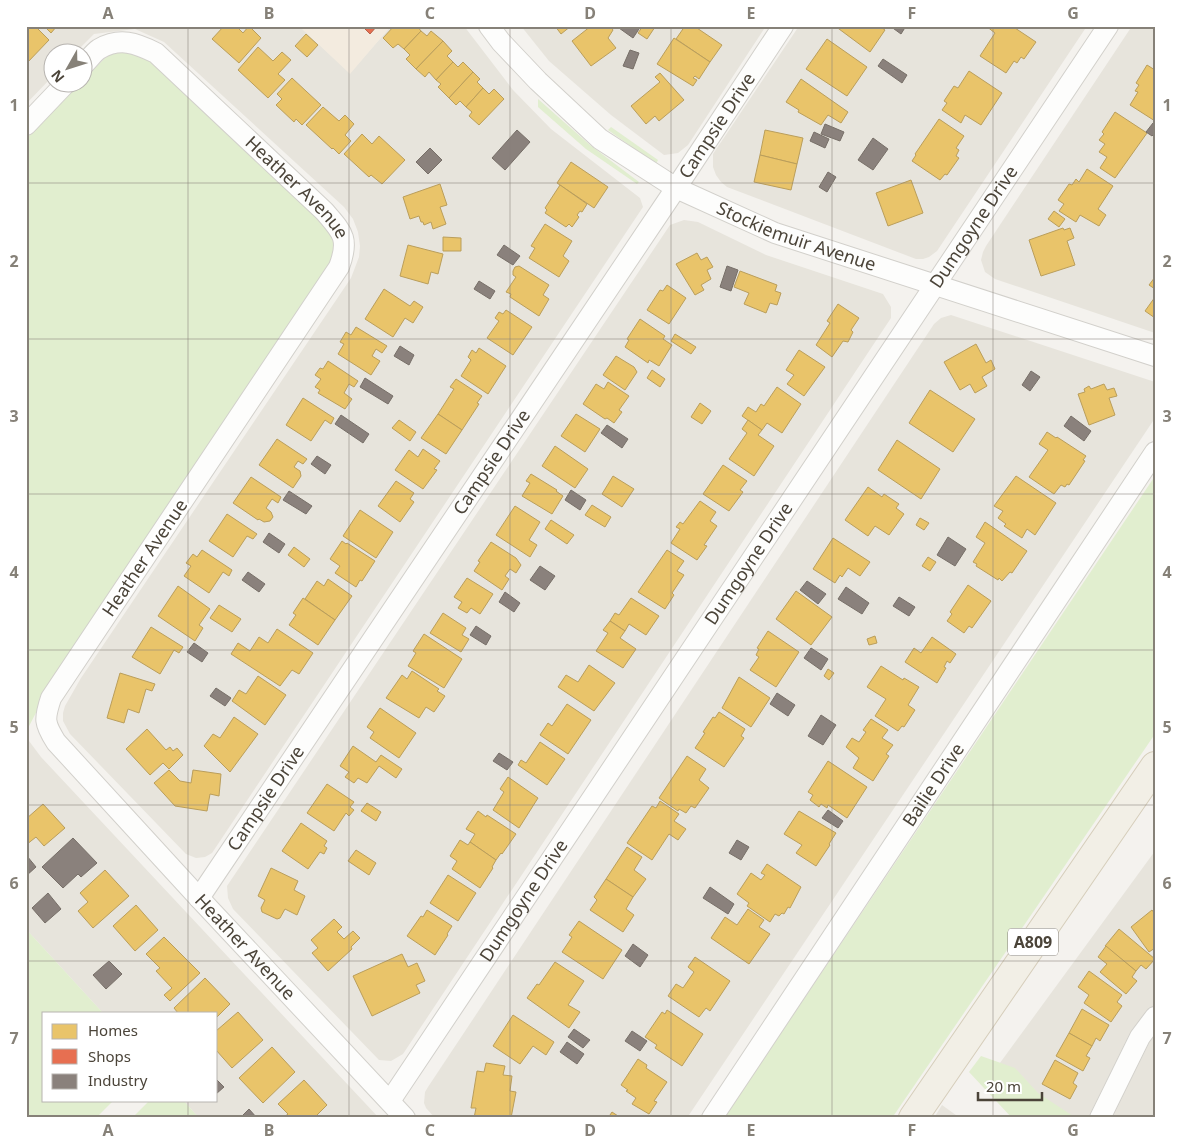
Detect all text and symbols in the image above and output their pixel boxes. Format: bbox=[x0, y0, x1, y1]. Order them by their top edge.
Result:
text: A bbox=[102, 2, 114, 24]
text: B bbox=[264, 2, 274, 24]
text: C bbox=[425, 2, 435, 24]
text: D bbox=[584, 2, 596, 24]
text: E bbox=[747, 2, 756, 24]
text: F bbox=[908, 2, 916, 24]
text: G bbox=[1067, 2, 1079, 24]
north arrow bbox=[42, 42, 92, 92]
text: N bbox=[47, 66, 68, 87]
street label: Campsie Drive bbox=[673, 68, 760, 183]
text: 1 bbox=[9, 94, 19, 116]
text: 1 bbox=[1162, 94, 1172, 116]
street label: Heather Avenue bbox=[241, 130, 355, 242]
street label: Dumgoyne Drive bbox=[923, 161, 1022, 292]
street label: Stockiemuir Avenue bbox=[713, 195, 879, 276]
text: 2 bbox=[9, 250, 19, 272]
text: 2 bbox=[1162, 250, 1172, 272]
street label: Campsie Drive bbox=[447, 404, 535, 519]
text: 3 bbox=[9, 405, 19, 427]
text: 3 bbox=[1162, 405, 1172, 427]
street label: Heather Avenue bbox=[96, 494, 192, 621]
street label: Dumgoyne Drive bbox=[698, 497, 797, 629]
text: 4 bbox=[9, 561, 19, 583]
text: 4 bbox=[1162, 561, 1172, 583]
text: 5 bbox=[9, 716, 19, 738]
text: 5 bbox=[1162, 716, 1172, 738]
street label: Bailie Drive bbox=[896, 738, 969, 831]
street label: Campsie Drive bbox=[221, 740, 309, 855]
street label: Dumgoyne Drive bbox=[473, 834, 573, 966]
text: 6 bbox=[9, 872, 19, 894]
text: 6 bbox=[1162, 872, 1172, 894]
street label: Heather Avenue bbox=[190, 888, 301, 1005]
road number: A809 bbox=[1008, 929, 1058, 956]
legend bbox=[42, 1012, 218, 1102]
text: Homes bbox=[88, 1020, 138, 1040]
text: 7 bbox=[9, 1027, 19, 1049]
text: 7 bbox=[1162, 1027, 1172, 1049]
text: Shops bbox=[88, 1046, 131, 1066]
scale bar bbox=[978, 1069, 1042, 1101]
text: Industry bbox=[88, 1070, 148, 1090]
text: 20 m bbox=[986, 1076, 1021, 1096]
text: A bbox=[102, 1119, 114, 1141]
text: B bbox=[264, 1119, 274, 1141]
text: C bbox=[425, 1119, 435, 1141]
text: D bbox=[584, 1119, 596, 1141]
text: E bbox=[747, 1119, 756, 1141]
text: F bbox=[908, 1119, 916, 1141]
text: G bbox=[1067, 1119, 1079, 1141]

